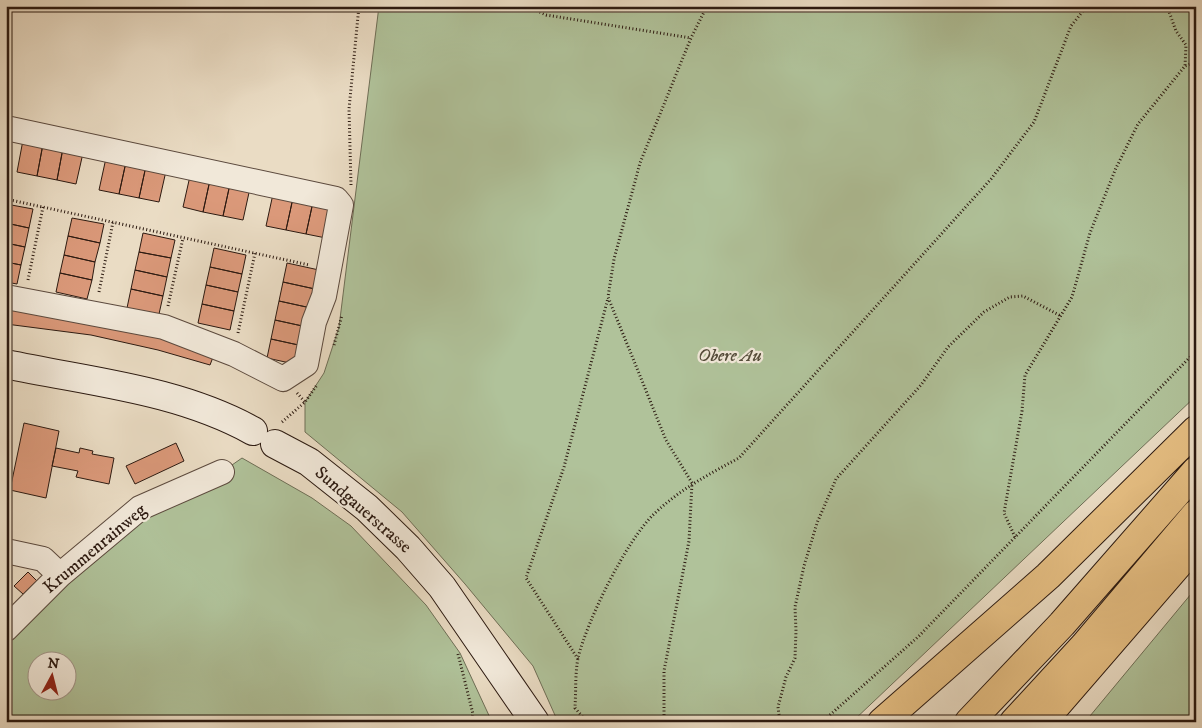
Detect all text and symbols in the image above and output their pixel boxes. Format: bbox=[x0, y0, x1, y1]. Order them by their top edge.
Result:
park label: Obere Au bbox=[698, 345, 762, 367]
street label: Sundgauerstrasse bbox=[310, 462, 416, 558]
street label: Krummenrainweg bbox=[39, 499, 151, 599]
north arrow bbox=[28, 650, 78, 700]
text: N bbox=[47, 654, 61, 674]

